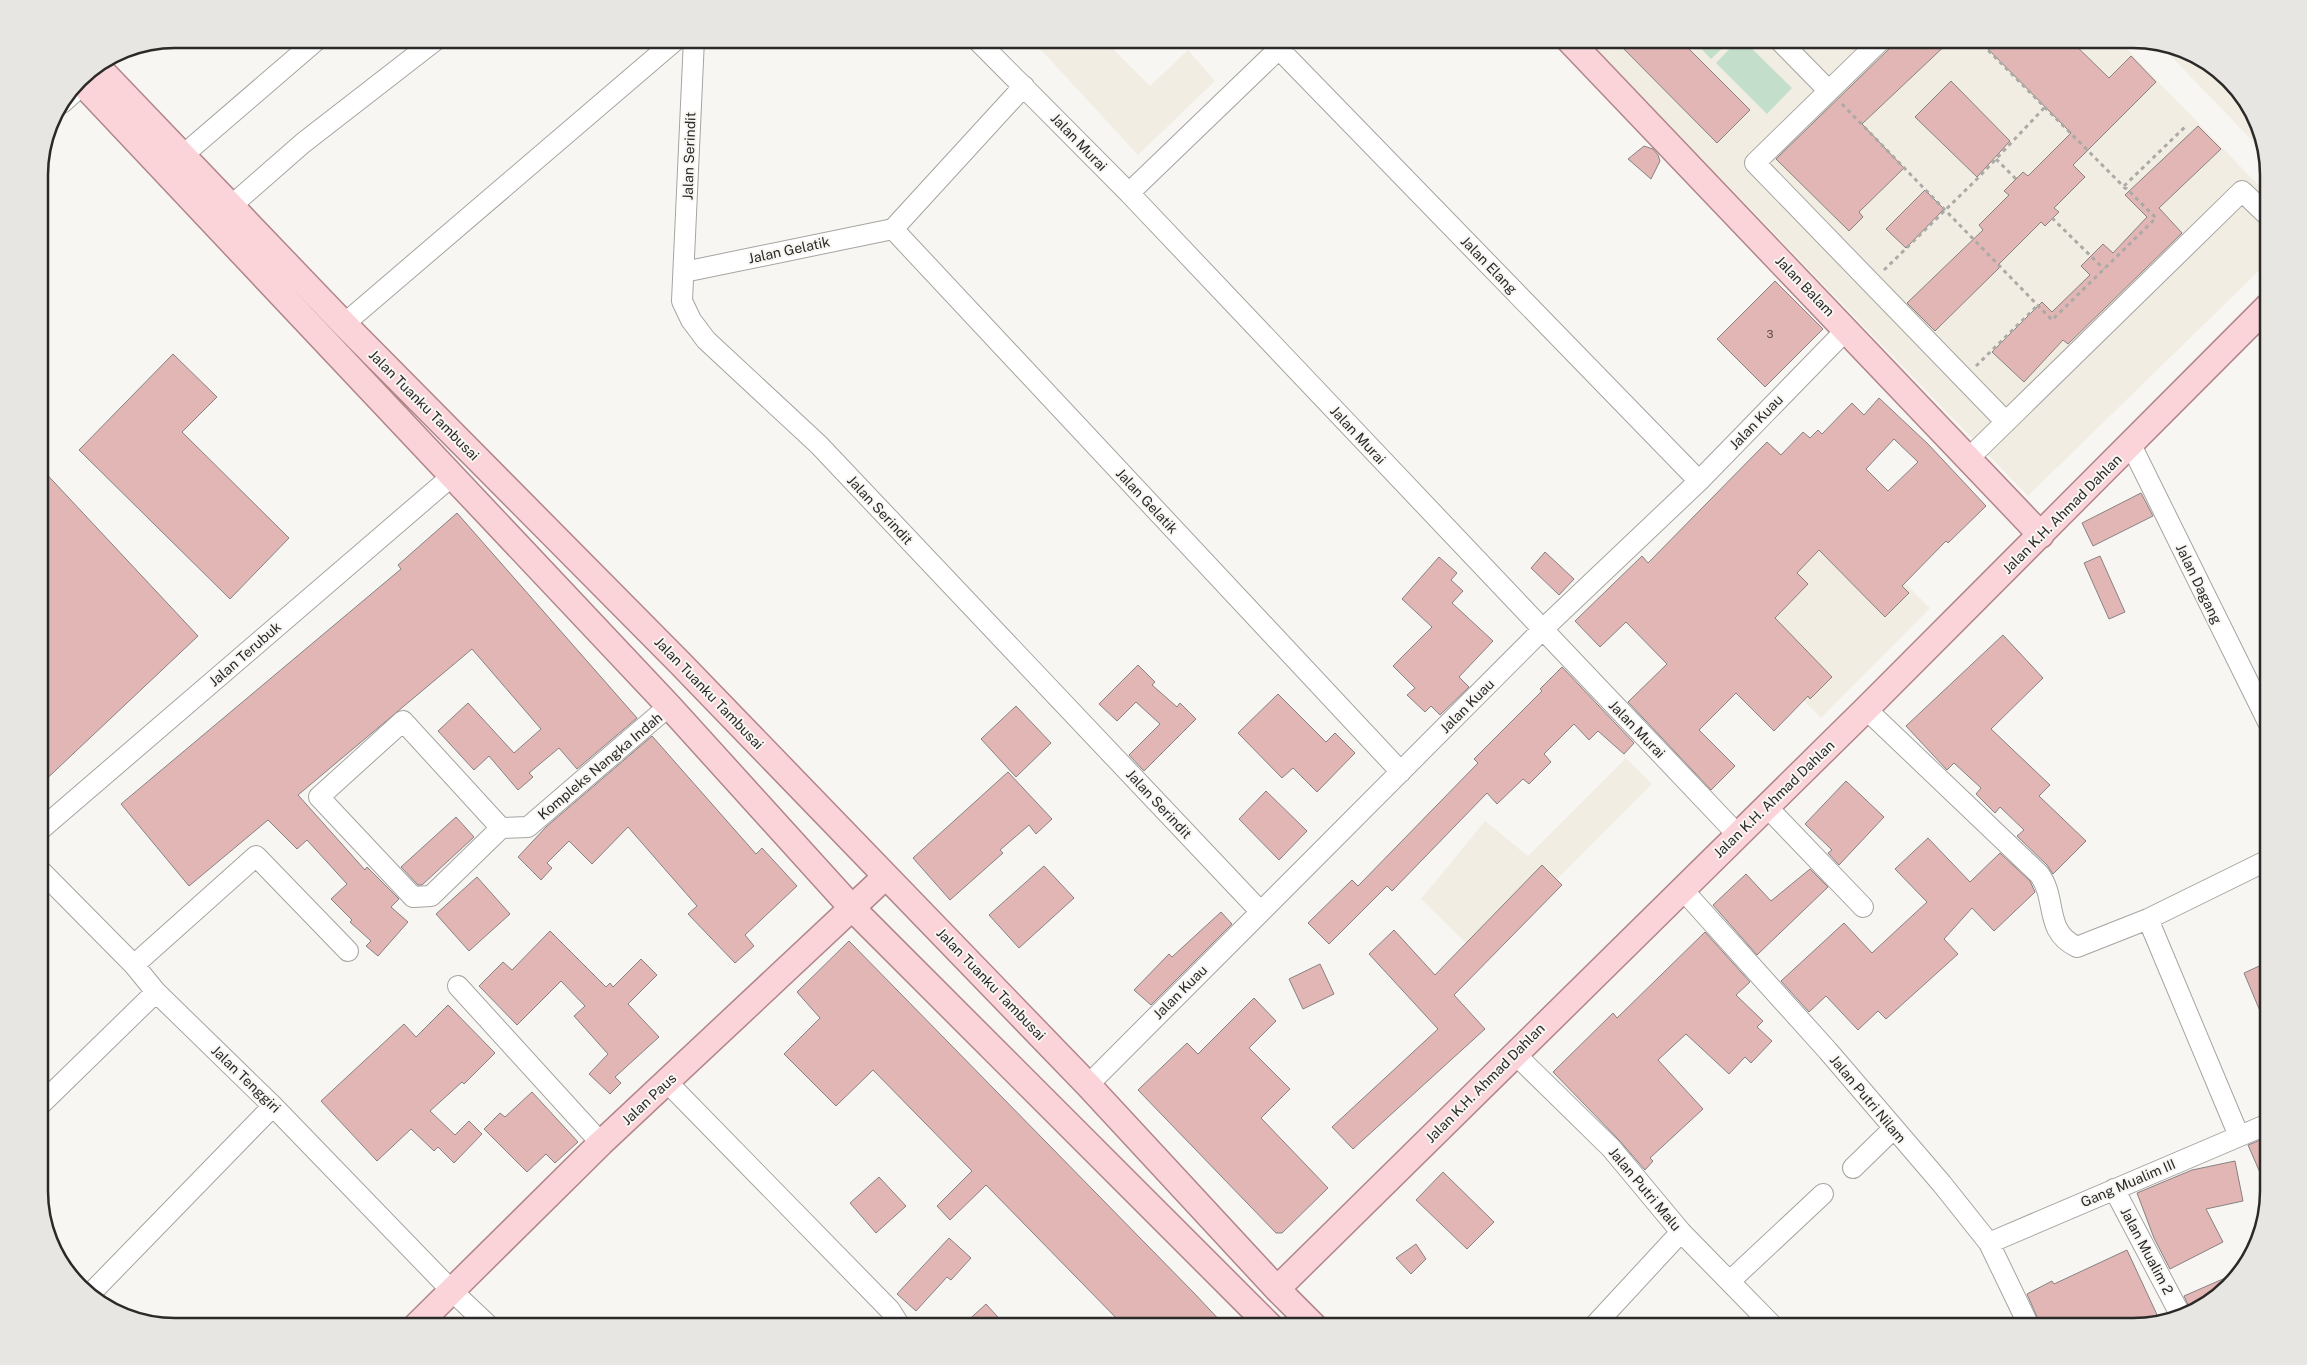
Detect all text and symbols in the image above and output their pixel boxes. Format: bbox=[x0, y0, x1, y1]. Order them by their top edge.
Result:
street label: Jalan Murai bbox=[1048, 110, 1110, 174]
street label: Jalan Serindit bbox=[679, 112, 699, 200]
street label: Jalan Gelatik bbox=[747, 233, 832, 266]
street label: Jalan Elang bbox=[1458, 233, 1521, 297]
street label: Jalan Balam bbox=[1772, 252, 1838, 320]
house number: 3 bbox=[1767, 328, 1774, 340]
street label: Jalan Tuanku Tambusai bbox=[366, 347, 482, 463]
street label: Jalan Kuau bbox=[1726, 391, 1786, 453]
street label: Jalan Murai bbox=[1327, 403, 1389, 467]
street label: Jalan K.H. Ahmad Dahlan bbox=[1999, 451, 2125, 577]
street label: Jalan Gelatik bbox=[1113, 465, 1181, 537]
street label: Jalan Serindit bbox=[844, 472, 916, 548]
street label: Jalan Dagang bbox=[2173, 541, 2225, 627]
street label: Jalan Terubuk bbox=[206, 618, 284, 690]
street label: Jalan Tuanku Tambusai bbox=[651, 634, 767, 752]
street label: Jalan Kuau bbox=[1437, 676, 1497, 736]
street label: Jalan Murai bbox=[1606, 697, 1668, 761]
street label: Kompleks Nangka Indah bbox=[535, 709, 665, 823]
street label: Jalan K.H. Ahmad Dahlan bbox=[1710, 737, 1838, 861]
street label: Jalan Serindit bbox=[1123, 766, 1195, 842]
street label: Jalan Tuanku Tambusai bbox=[933, 925, 1049, 1043]
street label: Jalan Kuau bbox=[1150, 962, 1210, 1022]
street label: Jalan K.H. Ahmad Dahlan bbox=[1422, 1020, 1548, 1146]
street label: Jalan Tenggiri bbox=[208, 1042, 284, 1116]
street label: Jalan Putri Nilam bbox=[1827, 1052, 1909, 1146]
street label: Jalan Paus bbox=[619, 1070, 679, 1128]
street label: Jalan Putri Malu bbox=[1606, 1144, 1684, 1234]
street label: Gang Mualim III bbox=[2078, 1156, 2178, 1210]
street label: Jalan Mualim 2 bbox=[2117, 1205, 2177, 1297]

